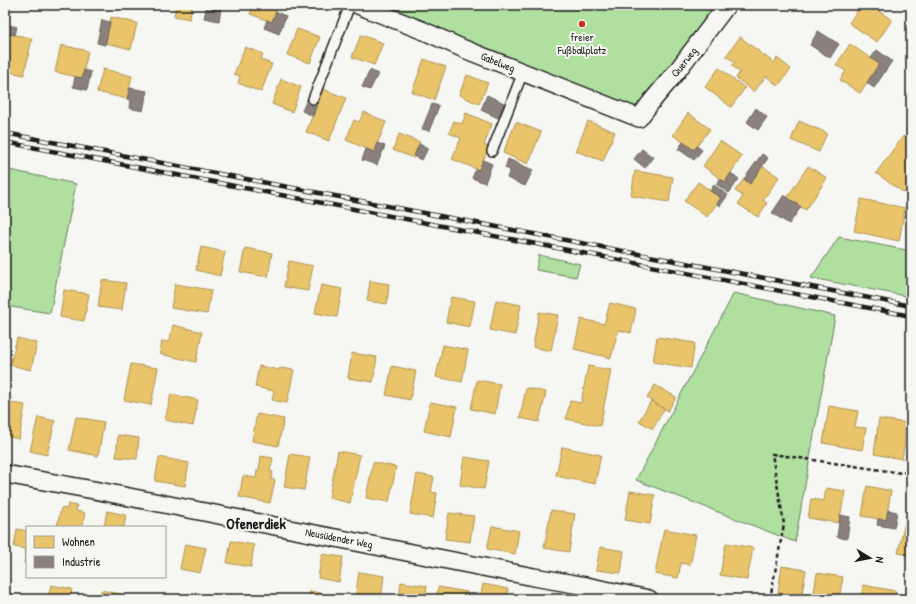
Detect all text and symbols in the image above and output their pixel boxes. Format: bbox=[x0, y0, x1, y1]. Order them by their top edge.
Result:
marker: freier Fußballplatz bbox=[577, 19, 587, 29]
place label: freier Fußballplatz bbox=[557, 30, 606, 57]
street label: Querweg bbox=[668, 44, 700, 80]
street label: Gabelweg bbox=[479, 49, 517, 75]
district label: Ofenerdiek bbox=[226, 513, 287, 534]
street label: Neusüdender Weg bbox=[304, 525, 374, 551]
legend bbox=[26, 526, 166, 578]
text: Wohnen bbox=[62, 533, 95, 550]
north arrow bbox=[850, 538, 890, 578]
text: Industrie bbox=[62, 553, 101, 570]
text: N bbox=[872, 556, 887, 564]

